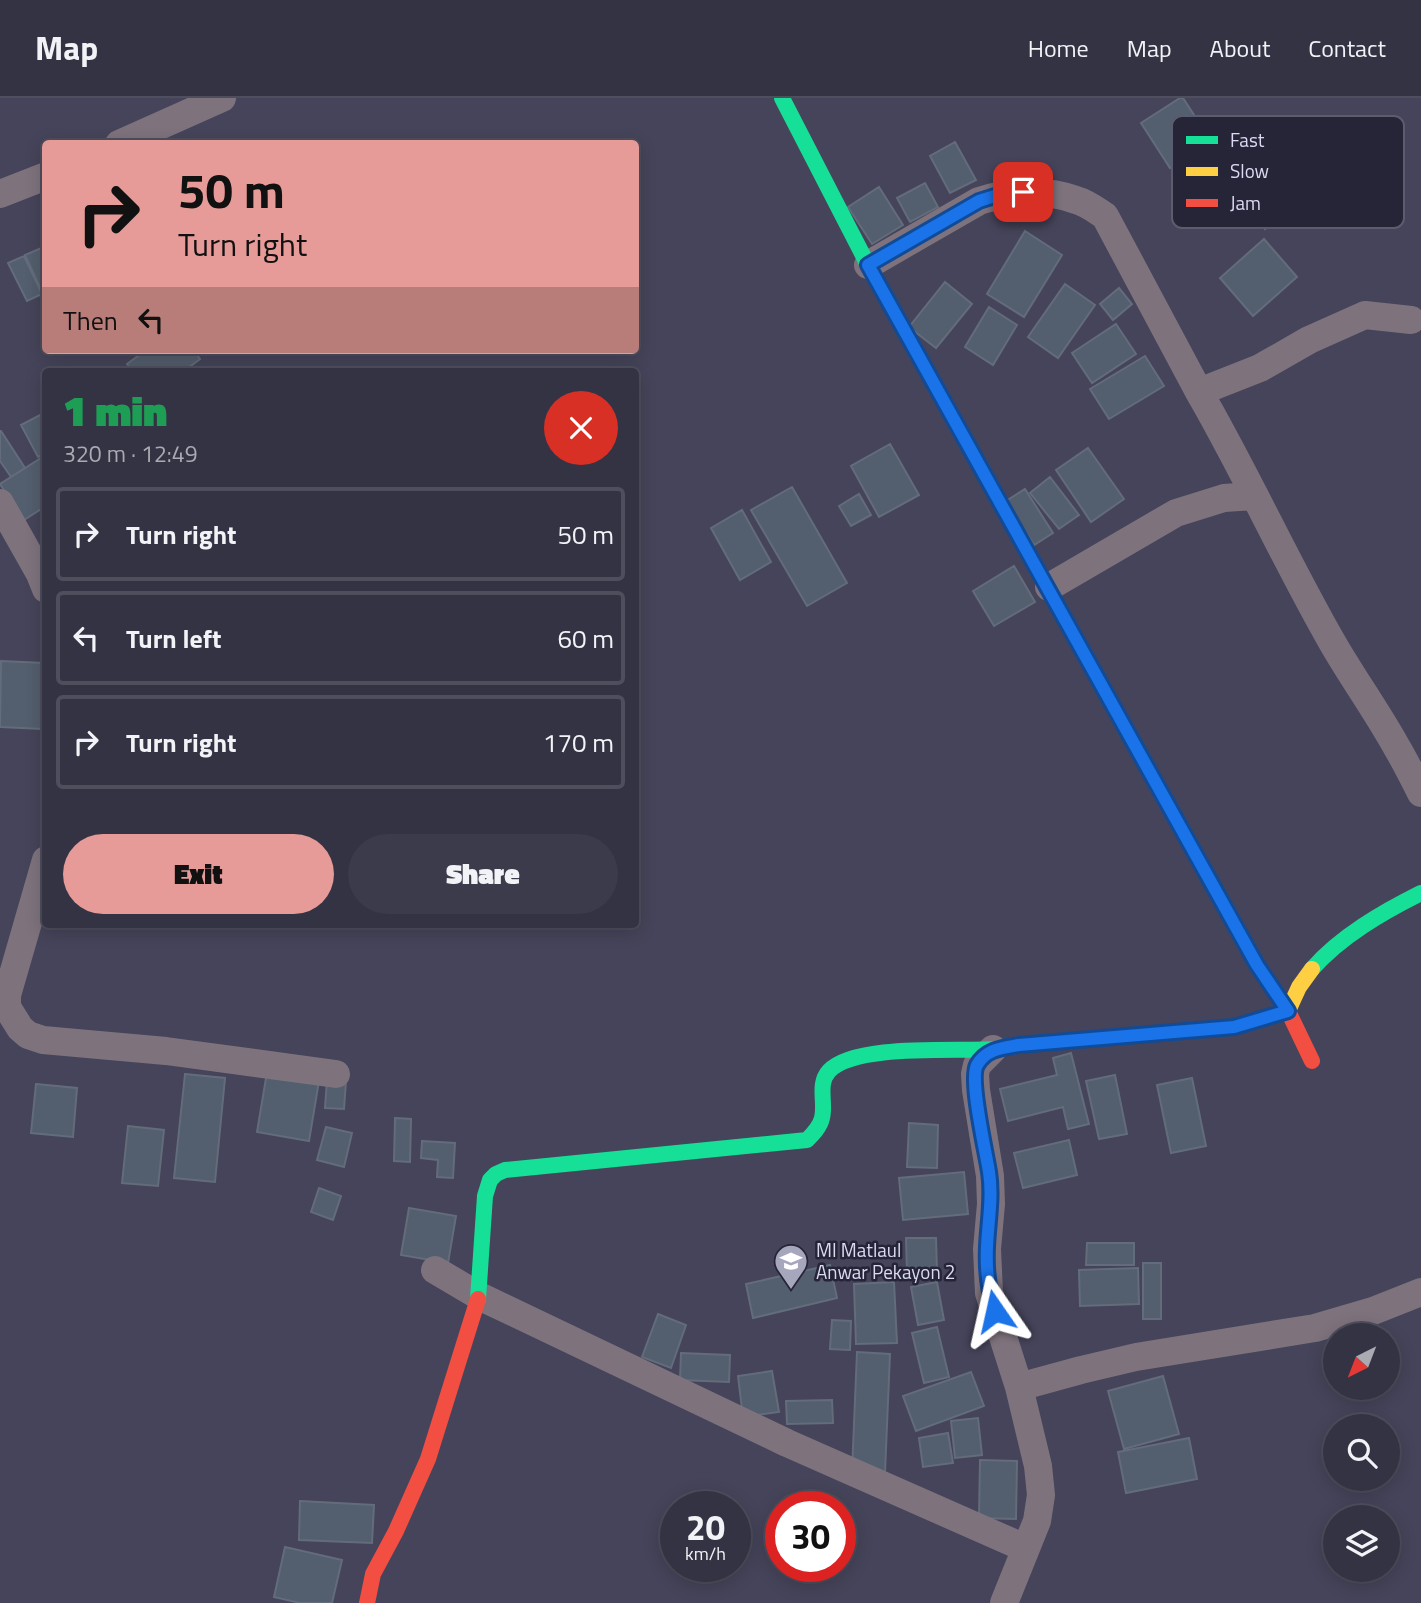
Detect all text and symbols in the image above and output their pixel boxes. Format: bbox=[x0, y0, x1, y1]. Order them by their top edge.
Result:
text: Map bbox=[35, 23, 98, 73]
text: Home bbox=[1028, 30, 1089, 66]
text: Map bbox=[1127, 30, 1172, 66]
text: About bbox=[1210, 30, 1270, 66]
text: Contact bbox=[1308, 30, 1386, 66]
legend bbox=[1172, 116, 1404, 228]
text: Fast bbox=[1230, 125, 1265, 154]
text: 50 m bbox=[178, 152, 285, 227]
text: Slow bbox=[1230, 156, 1269, 185]
pin bbox=[993, 162, 1053, 222]
icon: right bbox=[63, 168, 154, 259]
icon: arrive bbox=[1004, 173, 1042, 211]
text: Jam bbox=[1230, 188, 1261, 217]
text: Turn right bbox=[178, 220, 307, 268]
text: Then bbox=[63, 301, 118, 340]
icon: left bbox=[132, 301, 170, 339]
text: 1 min bbox=[63, 378, 167, 442]
button: close bbox=[544, 391, 618, 465]
text: 320 m · 12:49 bbox=[63, 436, 198, 471]
icon: right bbox=[67, 515, 105, 553]
text: Turn right bbox=[126, 515, 237, 554]
text: 50 m bbox=[557, 515, 614, 554]
icon: left bbox=[67, 619, 105, 657]
text: Turn left bbox=[126, 619, 221, 658]
text: 60 m bbox=[557, 619, 614, 658]
icon: right bbox=[67, 723, 105, 761]
text: Turn right bbox=[126, 723, 237, 762]
text: 170 m bbox=[543, 723, 614, 762]
button: Exit bbox=[63, 834, 334, 914]
button: Share bbox=[348, 834, 618, 914]
place label: MI Matlaul Anwar Pekayon 2 bbox=[816, 1235, 955, 1286]
school or university icon: MI Matlaul Anwar Pekayon 2 bbox=[772, 1242, 810, 1291]
position arrow bbox=[958, 1274, 1032, 1348]
north arrow bbox=[1323, 1323, 1400, 1400]
map controls bbox=[1323, 1323, 1400, 1582]
button: search bbox=[1323, 1414, 1400, 1491]
speed limit sign: 30 bbox=[765, 1491, 856, 1582]
text: 20 bbox=[686, 1500, 725, 1554]
button: layers bbox=[1323, 1505, 1400, 1582]
text: km/h bbox=[685, 1540, 726, 1567]

